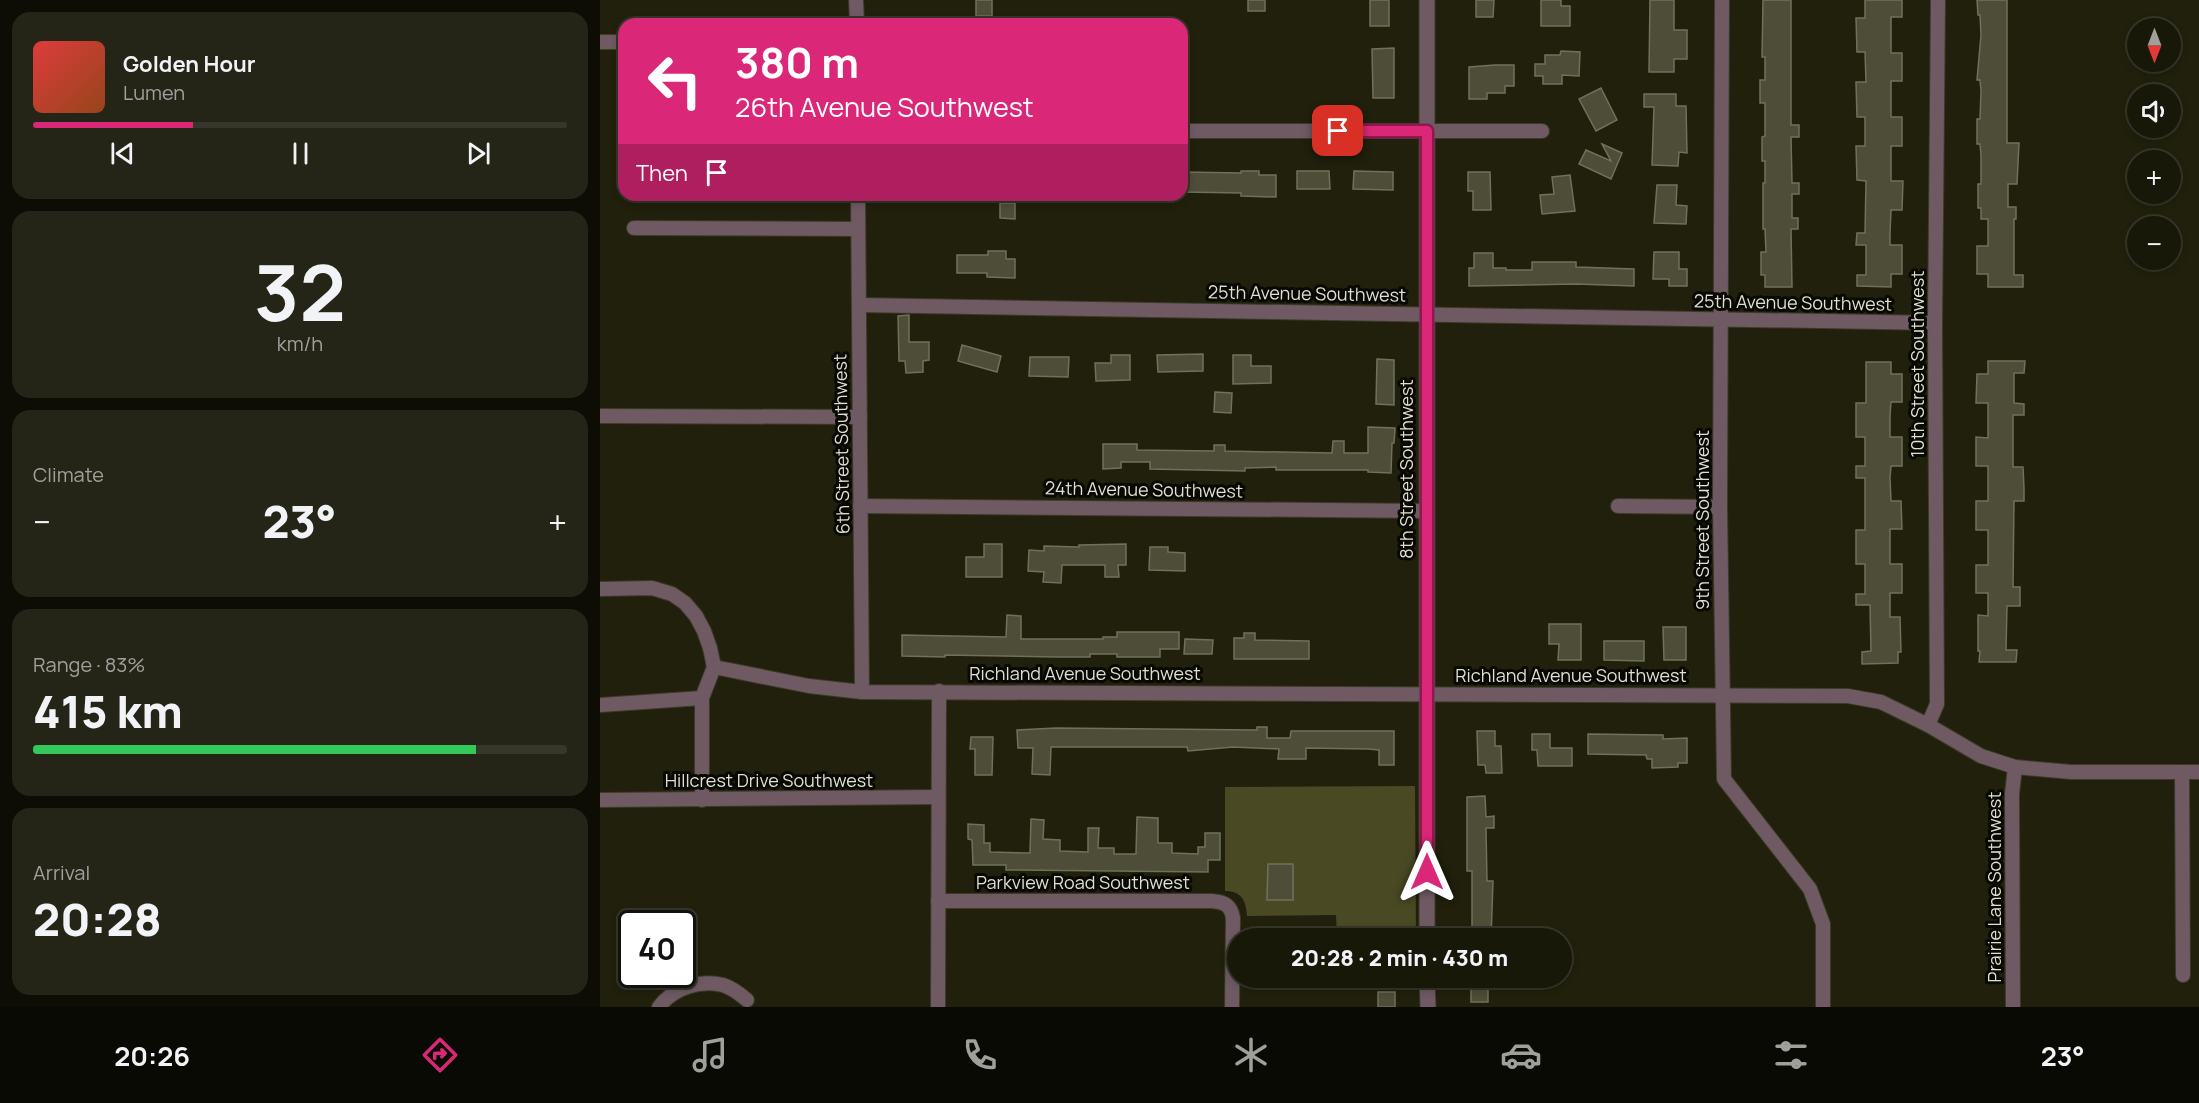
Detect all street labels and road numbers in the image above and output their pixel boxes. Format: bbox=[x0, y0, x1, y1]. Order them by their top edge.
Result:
street label: 10th Street Southwest bbox=[1905, 271, 1929, 457]
street label: 25th Avenue Southwest bbox=[1208, 279, 1406, 307]
street label: 25th Avenue Southwest bbox=[1694, 288, 1892, 316]
street label: 6th Street Southwest bbox=[827, 354, 855, 534]
street label: 8th Street Southwest bbox=[1394, 379, 1418, 559]
street label: 9th Street Southwest bbox=[1690, 430, 1714, 610]
street label: 24th Avenue Southwest bbox=[1045, 475, 1243, 503]
street label: Richland Avenue Southwest bbox=[969, 661, 1201, 685]
street label: Richland Avenue Southwest bbox=[1455, 663, 1687, 687]
street label: Hillcrest Drive Southwest bbox=[665, 768, 873, 792]
street label: Prairie Lane Southwest bbox=[1982, 792, 2006, 982]
street label: Parkview Road Southwest bbox=[976, 870, 1190, 894]

